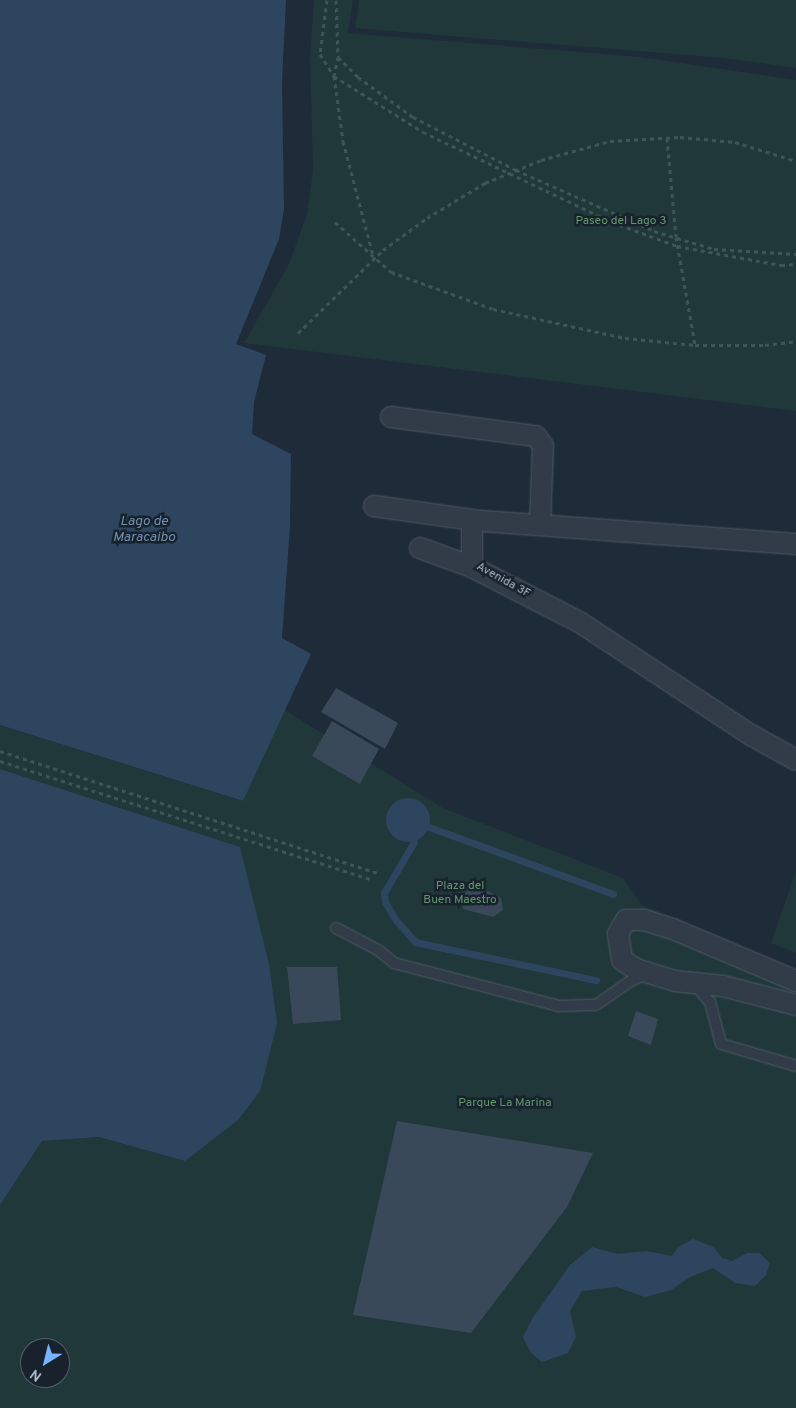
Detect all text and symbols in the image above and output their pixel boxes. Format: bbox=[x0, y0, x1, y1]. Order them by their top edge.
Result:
park label: Paseo del Lago 3 bbox=[575, 215, 667, 229]
water label: Lago de Maracaibo bbox=[113, 514, 175, 546]
street label: Avenida 3F bbox=[473, 560, 533, 602]
park label: Plaza del Buen Maestro bbox=[423, 880, 497, 908]
park label: Parque La Marina bbox=[458, 1097, 552, 1111]
north arrow bbox=[20, 1338, 70, 1388]
text: N bbox=[27, 1365, 46, 1385]

